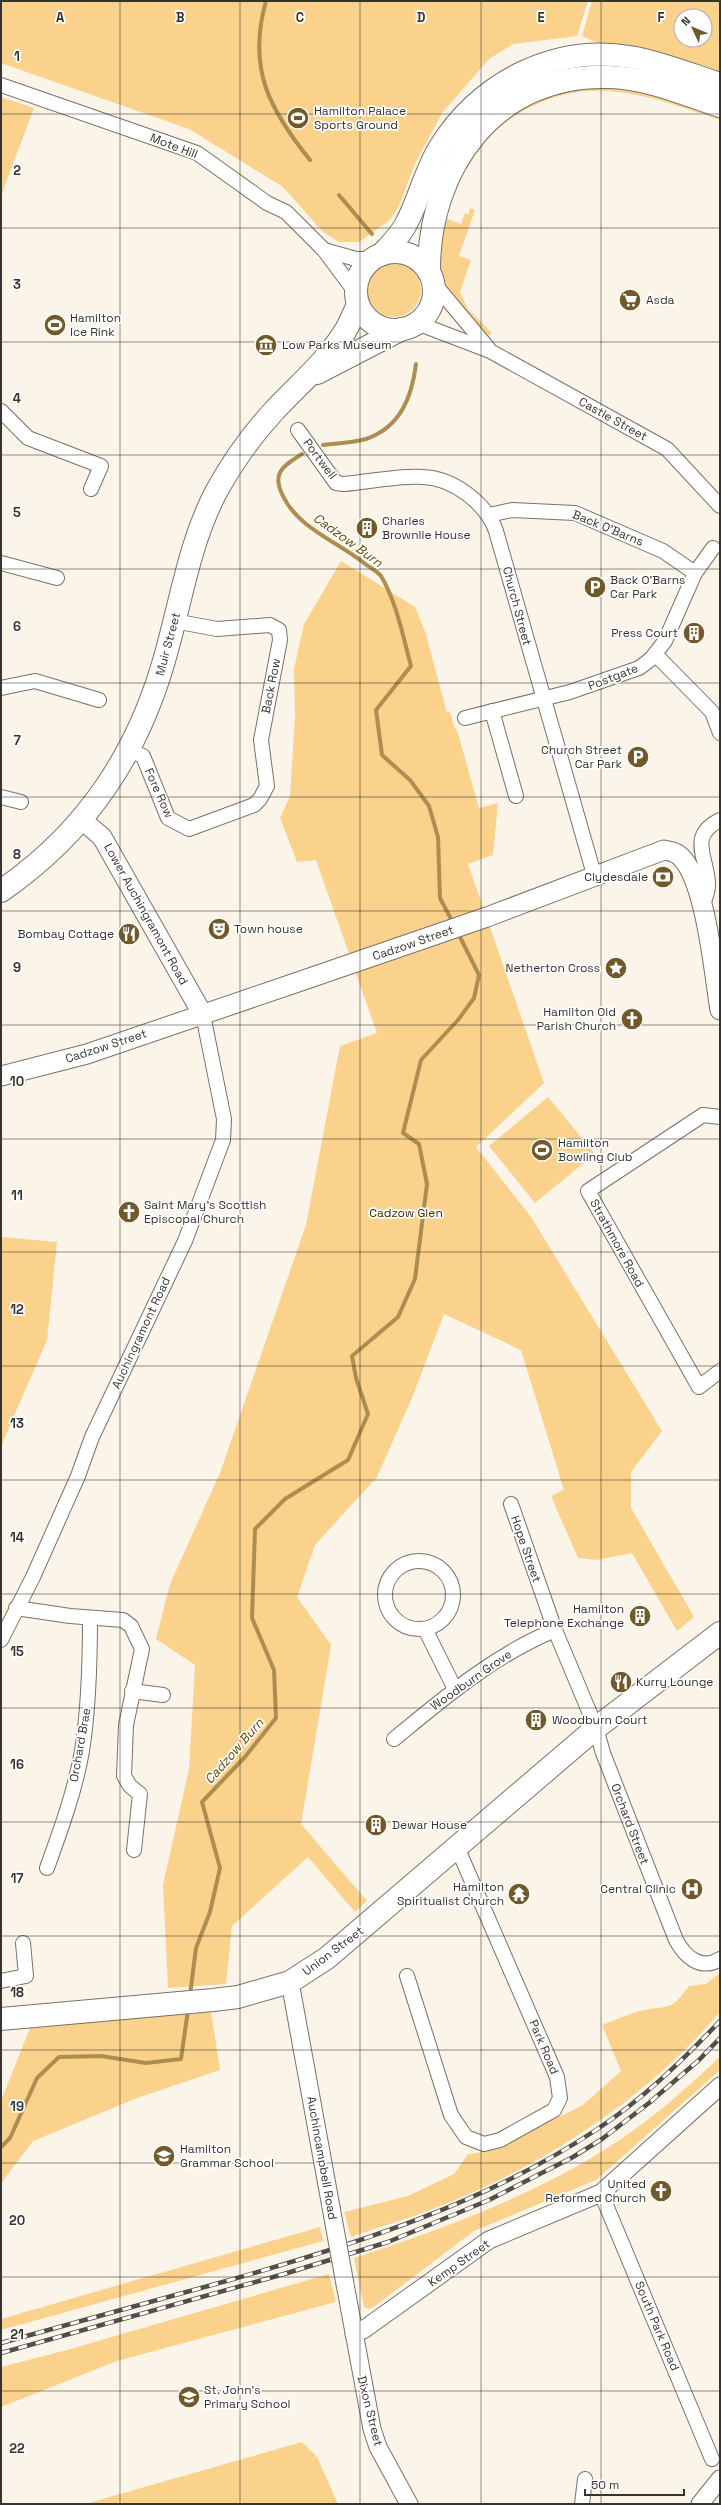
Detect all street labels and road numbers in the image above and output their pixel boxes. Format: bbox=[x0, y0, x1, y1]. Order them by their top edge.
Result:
street label: Mote Hill bbox=[148, 130, 200, 162]
street label: Castle Street bbox=[576, 394, 650, 444]
street label: Portwell bbox=[299, 435, 341, 483]
street label: Back O'Barns bbox=[570, 506, 646, 550]
street label: Church Street bbox=[499, 565, 535, 647]
street label: Muir Street bbox=[152, 611, 184, 677]
street label: Back Row bbox=[258, 657, 284, 715]
street label: Postgate bbox=[586, 660, 640, 694]
street label: Fore Row bbox=[141, 766, 177, 820]
street label: Lower Auchingramont Road bbox=[100, 840, 192, 988]
street label: Cadzow Street bbox=[370, 922, 456, 964]
street label: Cadzow Street bbox=[63, 1025, 149, 1067]
street label: Strathmore Road bbox=[586, 1196, 648, 1290]
street label: Auchingramont Road bbox=[108, 1274, 174, 1392]
street label: Hope Street bbox=[507, 1513, 545, 1585]
street label: Woodburn Grove bbox=[427, 1646, 515, 1714]
street label: Orchard Brae bbox=[66, 1707, 94, 1783]
street label: Orchard Street bbox=[607, 1781, 653, 1867]
street label: Union Street bbox=[299, 1923, 367, 1979]
street label: Park Road bbox=[525, 2017, 563, 2077]
street label: Auchincampbell Road bbox=[303, 2095, 341, 2221]
street label: Kemp Street bbox=[425, 2236, 493, 2290]
street label: South Park Road bbox=[631, 2279, 683, 2373]
street label: Dixon Street bbox=[354, 2374, 386, 2448]

